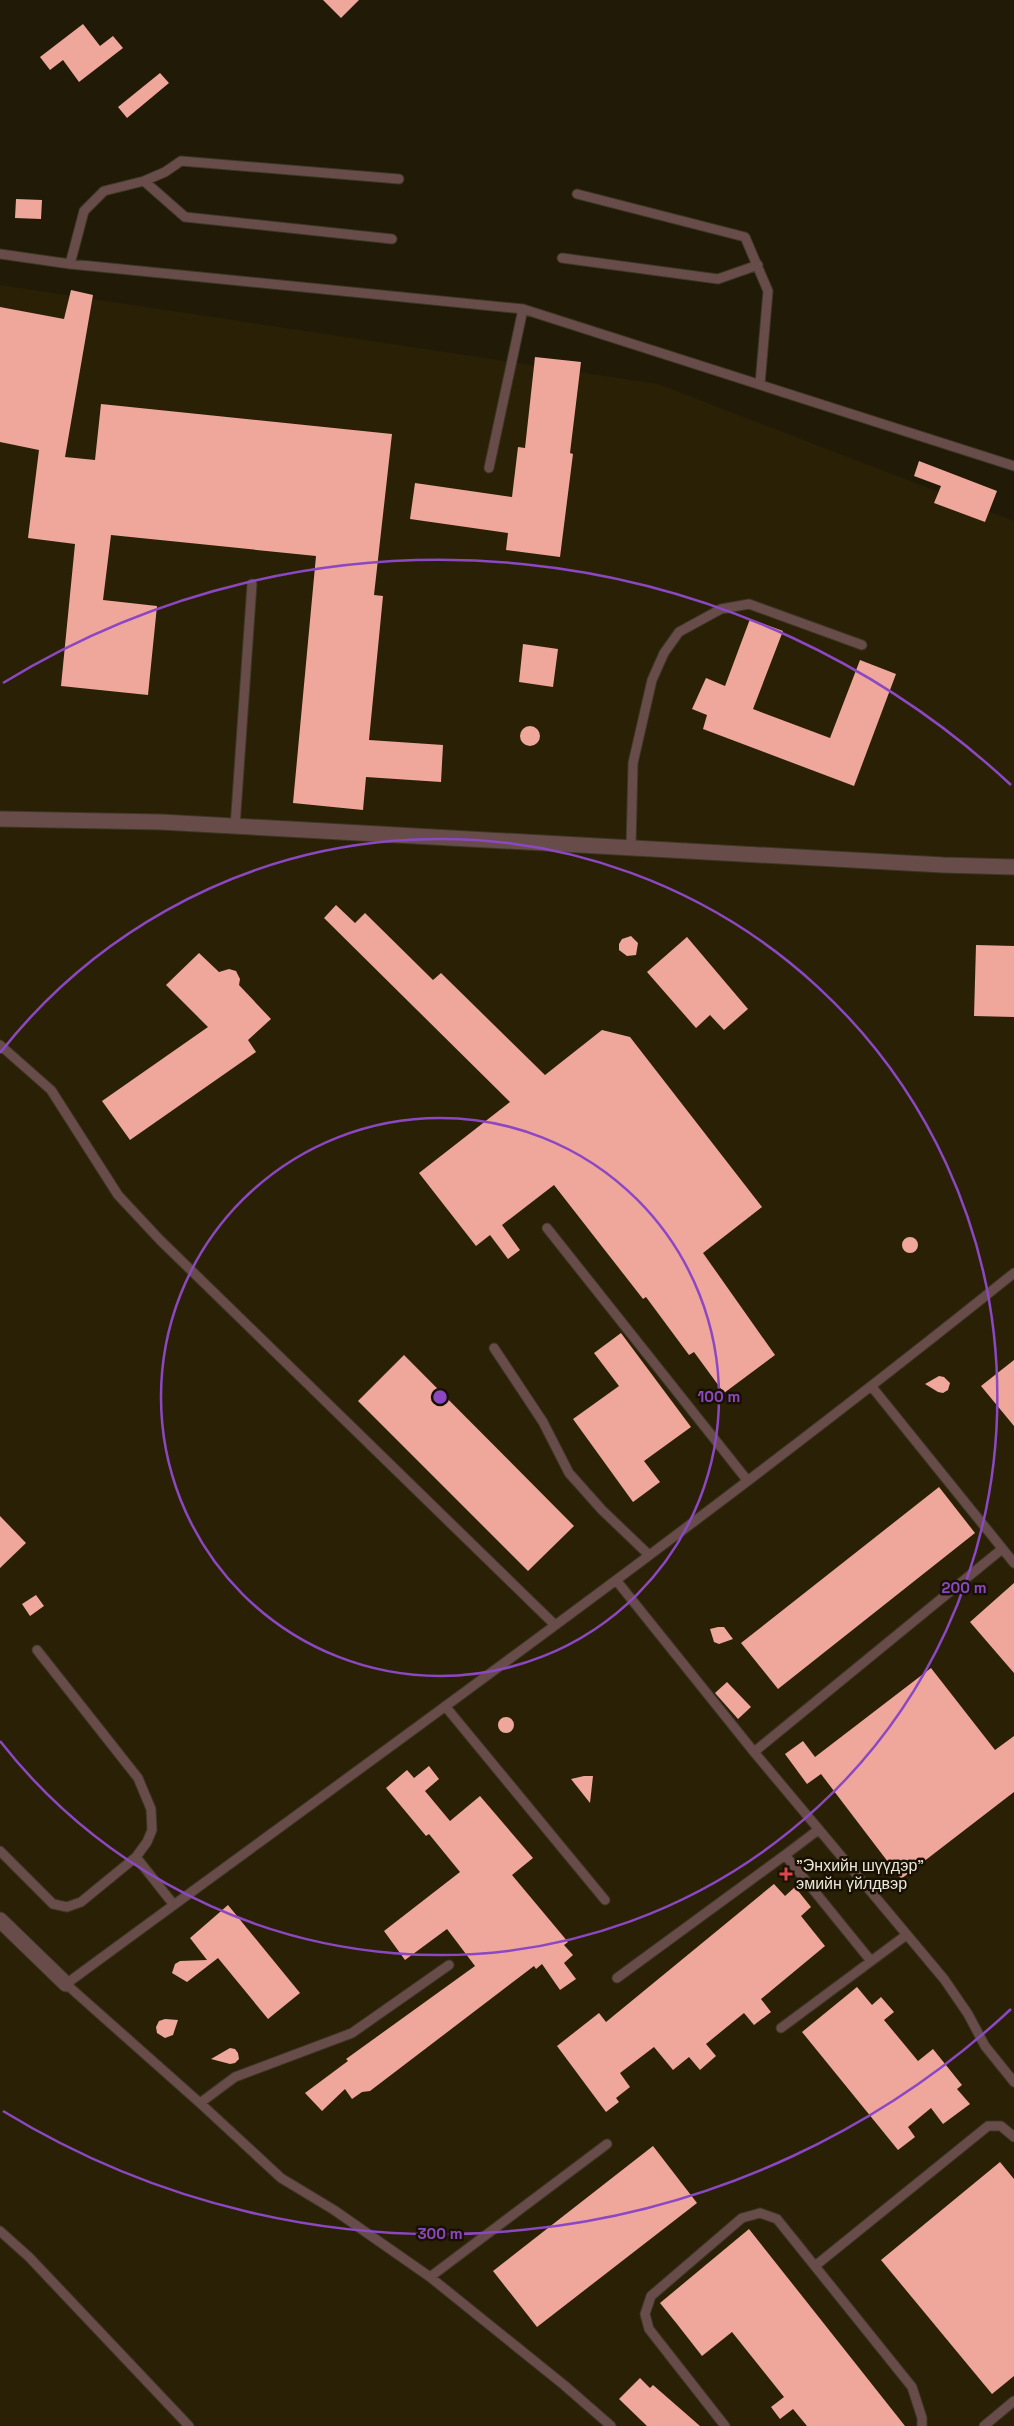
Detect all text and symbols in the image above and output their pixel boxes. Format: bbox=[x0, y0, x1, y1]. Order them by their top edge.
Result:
text: 100 m bbox=[698, 1387, 740, 1406]
centre of rings bbox=[431, 1388, 449, 1406]
text: 200 m bbox=[942, 1578, 986, 1597]
place label: "Энхийн шүүдэр" эмийн үйлдвэр bbox=[796, 1855, 924, 1894]
marker: "Энхийн шүүдэр" эмийн үйлдвэр bbox=[780, 1868, 792, 1880]
text: 300 m bbox=[417, 2224, 463, 2243]

